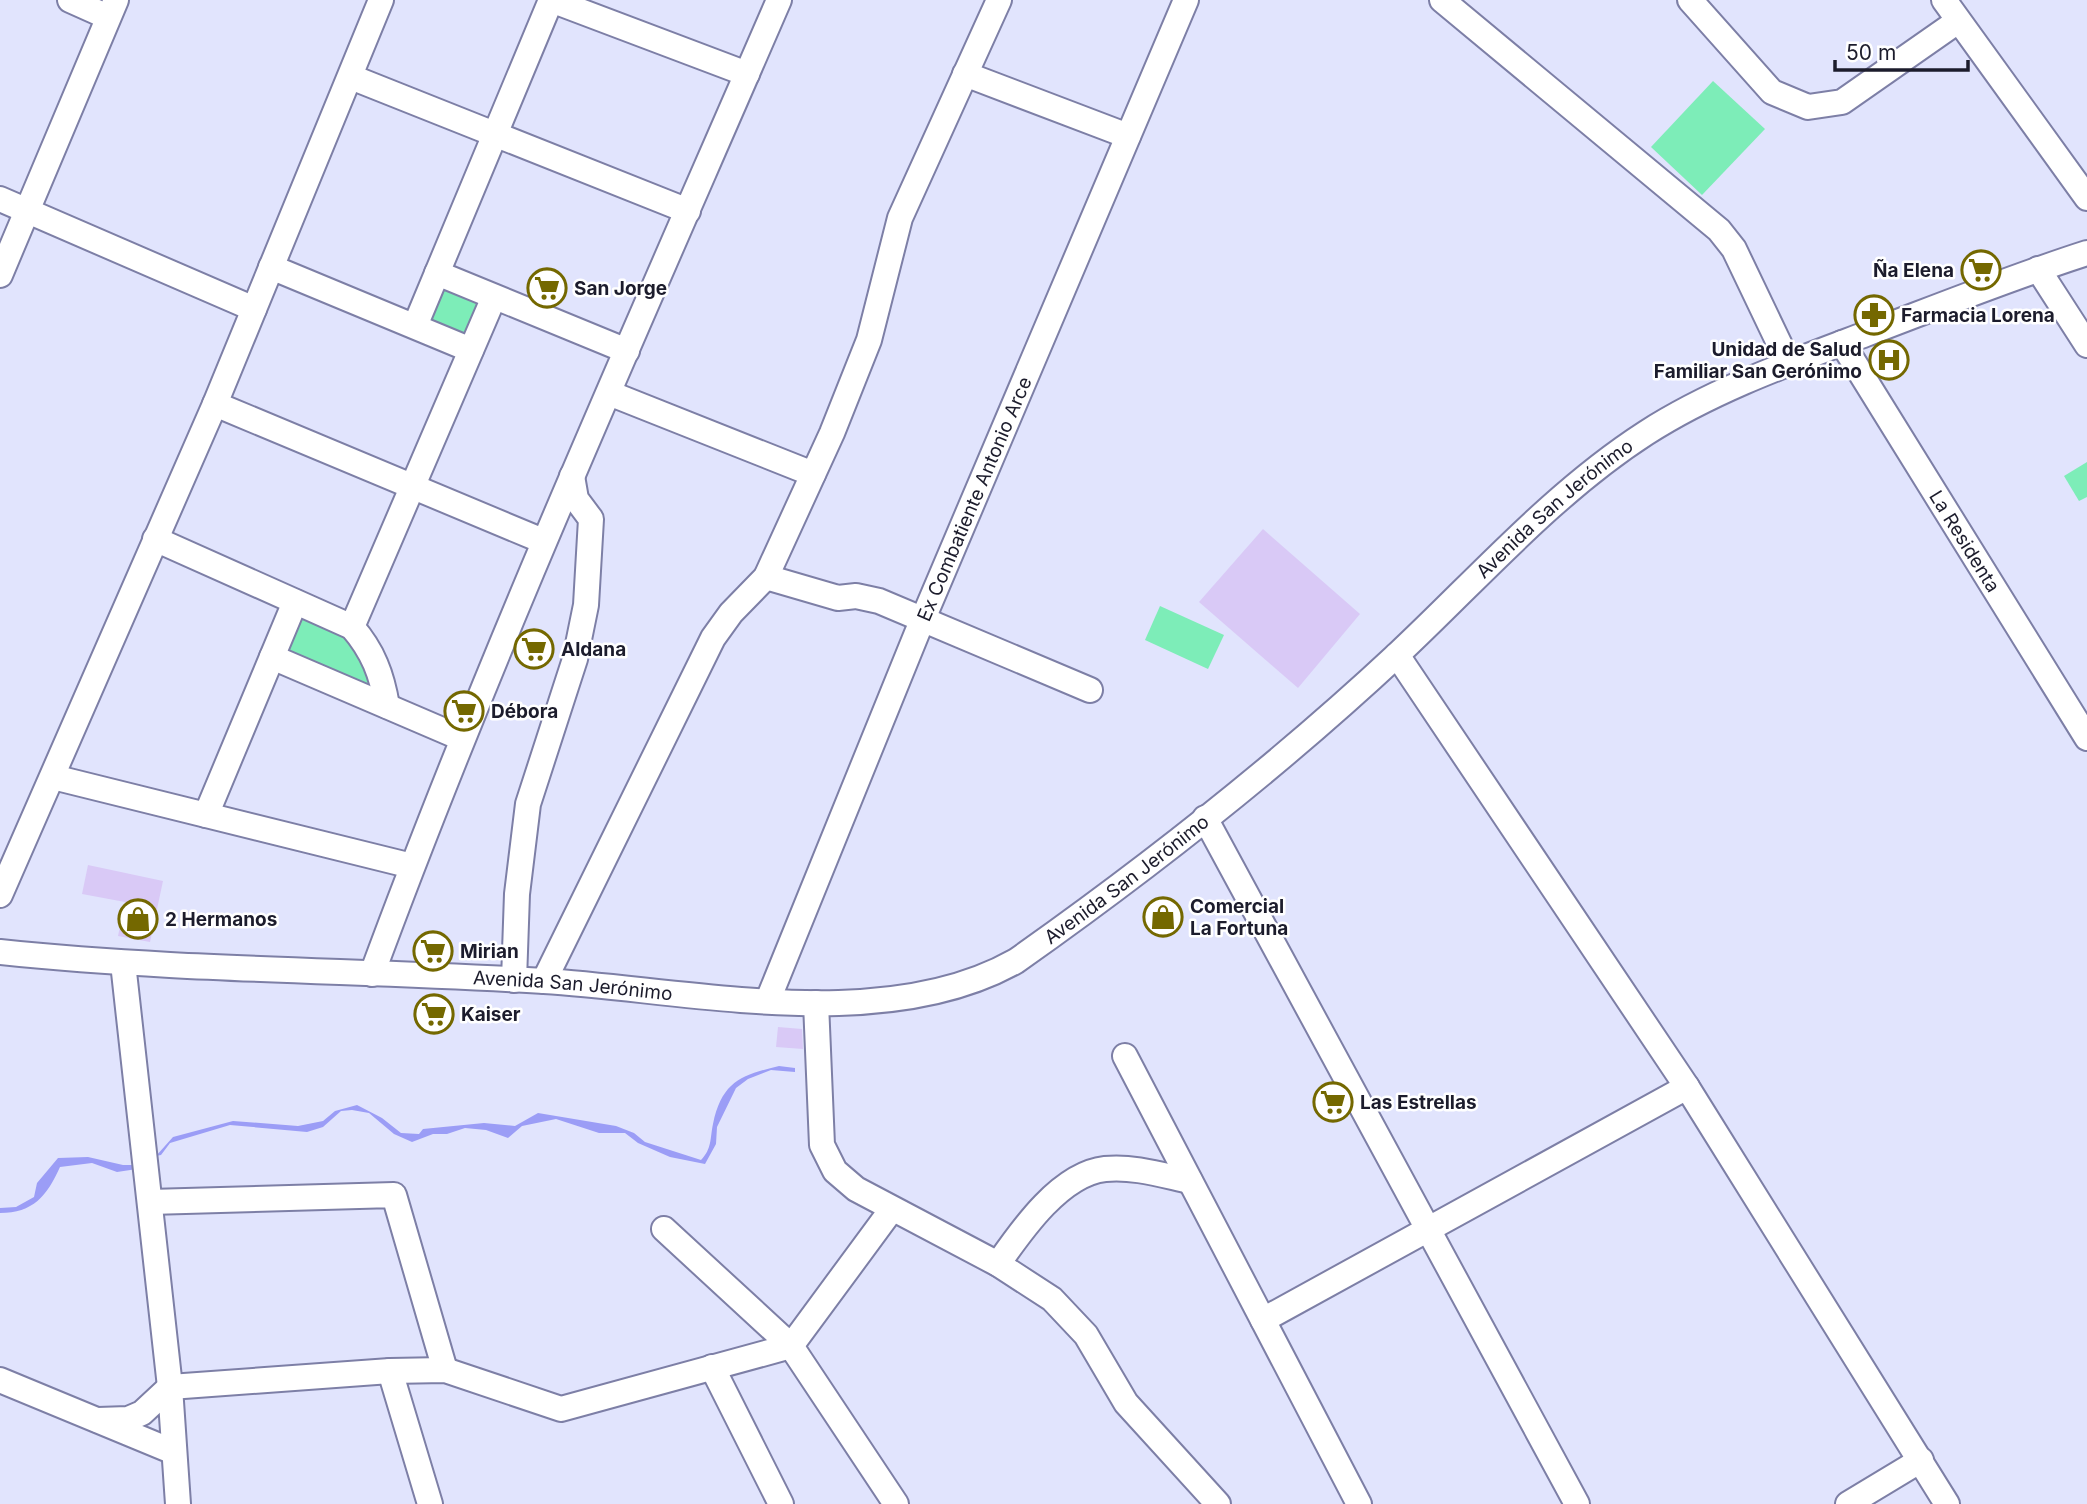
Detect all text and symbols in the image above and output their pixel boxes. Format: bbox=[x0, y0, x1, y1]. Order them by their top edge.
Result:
scale bar bbox=[1835, 28, 1968, 72]
text: 50 m bbox=[1846, 40, 1896, 65]
supermarket icon: Ña Elena bbox=[1960, 249, 2002, 291]
place label: Ña Elena bbox=[1873, 259, 1954, 282]
supermarket icon: San Jorge bbox=[526, 267, 568, 309]
place label: San Jorge bbox=[574, 277, 667, 300]
pharmacy icon: Farmacia Lorena bbox=[1853, 294, 1895, 336]
place label: Farmacia Lorena bbox=[1901, 304, 2055, 327]
place label: Unidad de Salud Familiar San Gerónimo bbox=[1654, 338, 1862, 383]
hospital icon: Unidad de Salud Familiar San Gerónimo bbox=[1868, 339, 1910, 381]
street label: Ex Combatiente Antonio Arce bbox=[912, 373, 1036, 624]
street label: Avenida San Jerónimo bbox=[1471, 434, 1637, 583]
street label: La Residenta bbox=[1925, 486, 2005, 596]
supermarket icon: Aldana bbox=[513, 628, 555, 670]
place label: Aldana bbox=[561, 638, 626, 661]
supermarket icon: Débora bbox=[443, 690, 485, 732]
place label: Débora bbox=[491, 700, 558, 723]
street label: Avenida San Jerónimo bbox=[1040, 810, 1213, 949]
place label: Comercial La Fortuna bbox=[1190, 895, 1288, 940]
shop icon: Comercial La Fortuna bbox=[1142, 896, 1184, 938]
shop icon: 2 Hermanos bbox=[117, 898, 159, 940]
place label: 2 Hermanos bbox=[165, 908, 277, 931]
supermarket icon: Mirian bbox=[412, 930, 454, 972]
place label: Mirian bbox=[460, 940, 519, 963]
street label: Avenida San Jerónimo bbox=[473, 966, 674, 1005]
supermarket icon: Kaiser bbox=[413, 993, 455, 1035]
place label: Kaiser bbox=[461, 1003, 521, 1026]
supermarket icon: Las Estrellas bbox=[1312, 1081, 1354, 1123]
place label: Las Estrellas bbox=[1360, 1091, 1477, 1114]

